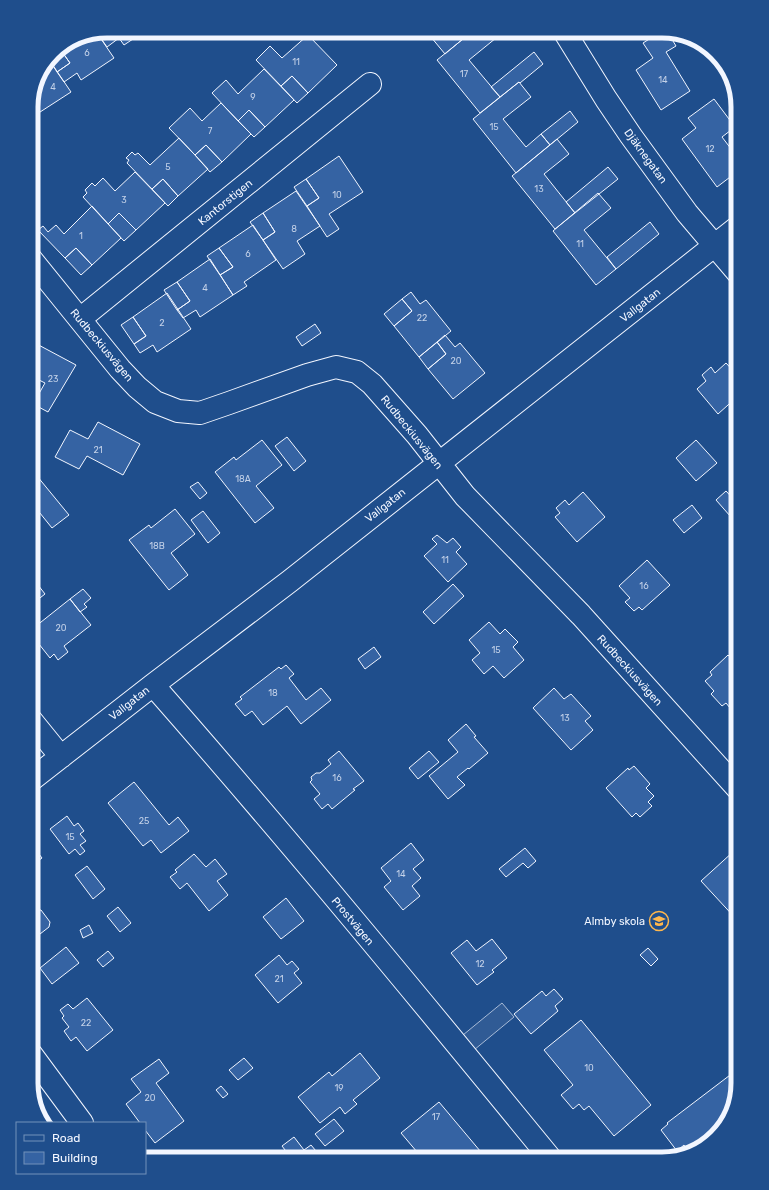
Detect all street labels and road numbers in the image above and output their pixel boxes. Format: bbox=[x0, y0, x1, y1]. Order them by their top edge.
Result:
street label: Djäknegatan bbox=[621, 126, 670, 186]
street label: Kantorstigen bbox=[196, 177, 255, 228]
street label: Vallgatan bbox=[618, 286, 663, 325]
street label: Rudbeckiusvägen bbox=[67, 306, 136, 384]
street label: Rudbeckiusvägen bbox=[378, 393, 445, 472]
street label: Vallgatan bbox=[363, 486, 408, 525]
street label: Rudbeckiusvägen bbox=[594, 632, 665, 708]
street label: Vallgatan bbox=[107, 684, 152, 723]
street label: Prostvägen bbox=[329, 895, 376, 948]

